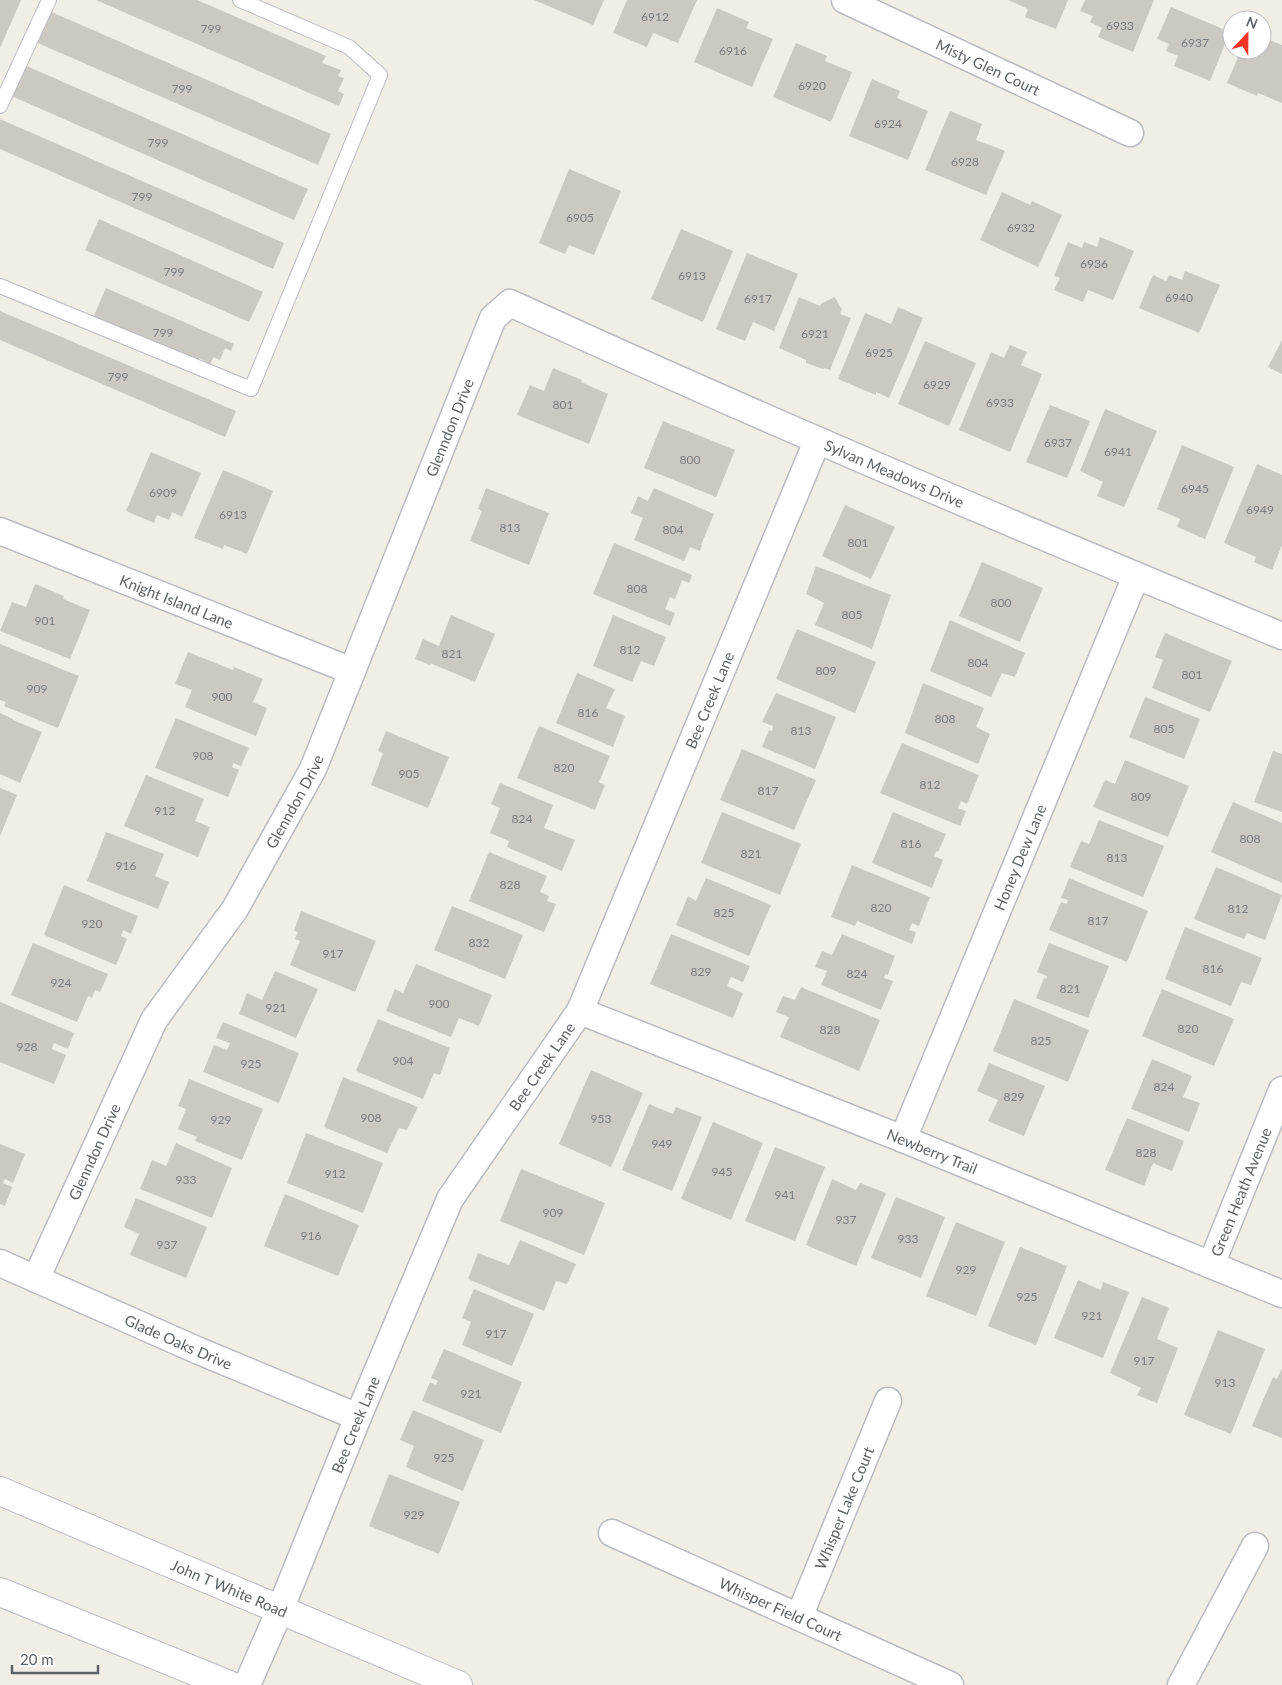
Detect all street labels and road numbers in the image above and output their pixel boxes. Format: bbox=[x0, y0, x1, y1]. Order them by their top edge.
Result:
street label: Misty Glen Court bbox=[933, 35, 1044, 99]
street label: Glenndon Drive bbox=[422, 376, 477, 479]
street label: Sylvan Meadows Drive bbox=[822, 435, 967, 511]
street label: Knight Island Lane bbox=[117, 571, 236, 632]
street label: Bee Creek Lane bbox=[681, 649, 737, 751]
street label: Glenndon Drive bbox=[262, 752, 327, 851]
street label: Honey Dew Lane bbox=[990, 801, 1050, 913]
street label: Bee Creek Lane bbox=[505, 1019, 579, 1114]
street label: Glenndon Drive bbox=[64, 1100, 124, 1203]
street label: Newberry Trail bbox=[884, 1125, 980, 1177]
street label: Green Heath Avenue bbox=[1207, 1125, 1275, 1259]
street label: Glade Oaks Drive bbox=[122, 1310, 235, 1373]
street label: Bee Creek Lane bbox=[327, 1373, 383, 1476]
street label: Whisper Lake Court bbox=[811, 1443, 877, 1572]
street label: John T White Road bbox=[168, 1556, 290, 1621]
street label: Whisper Field Court bbox=[717, 1573, 845, 1645]

